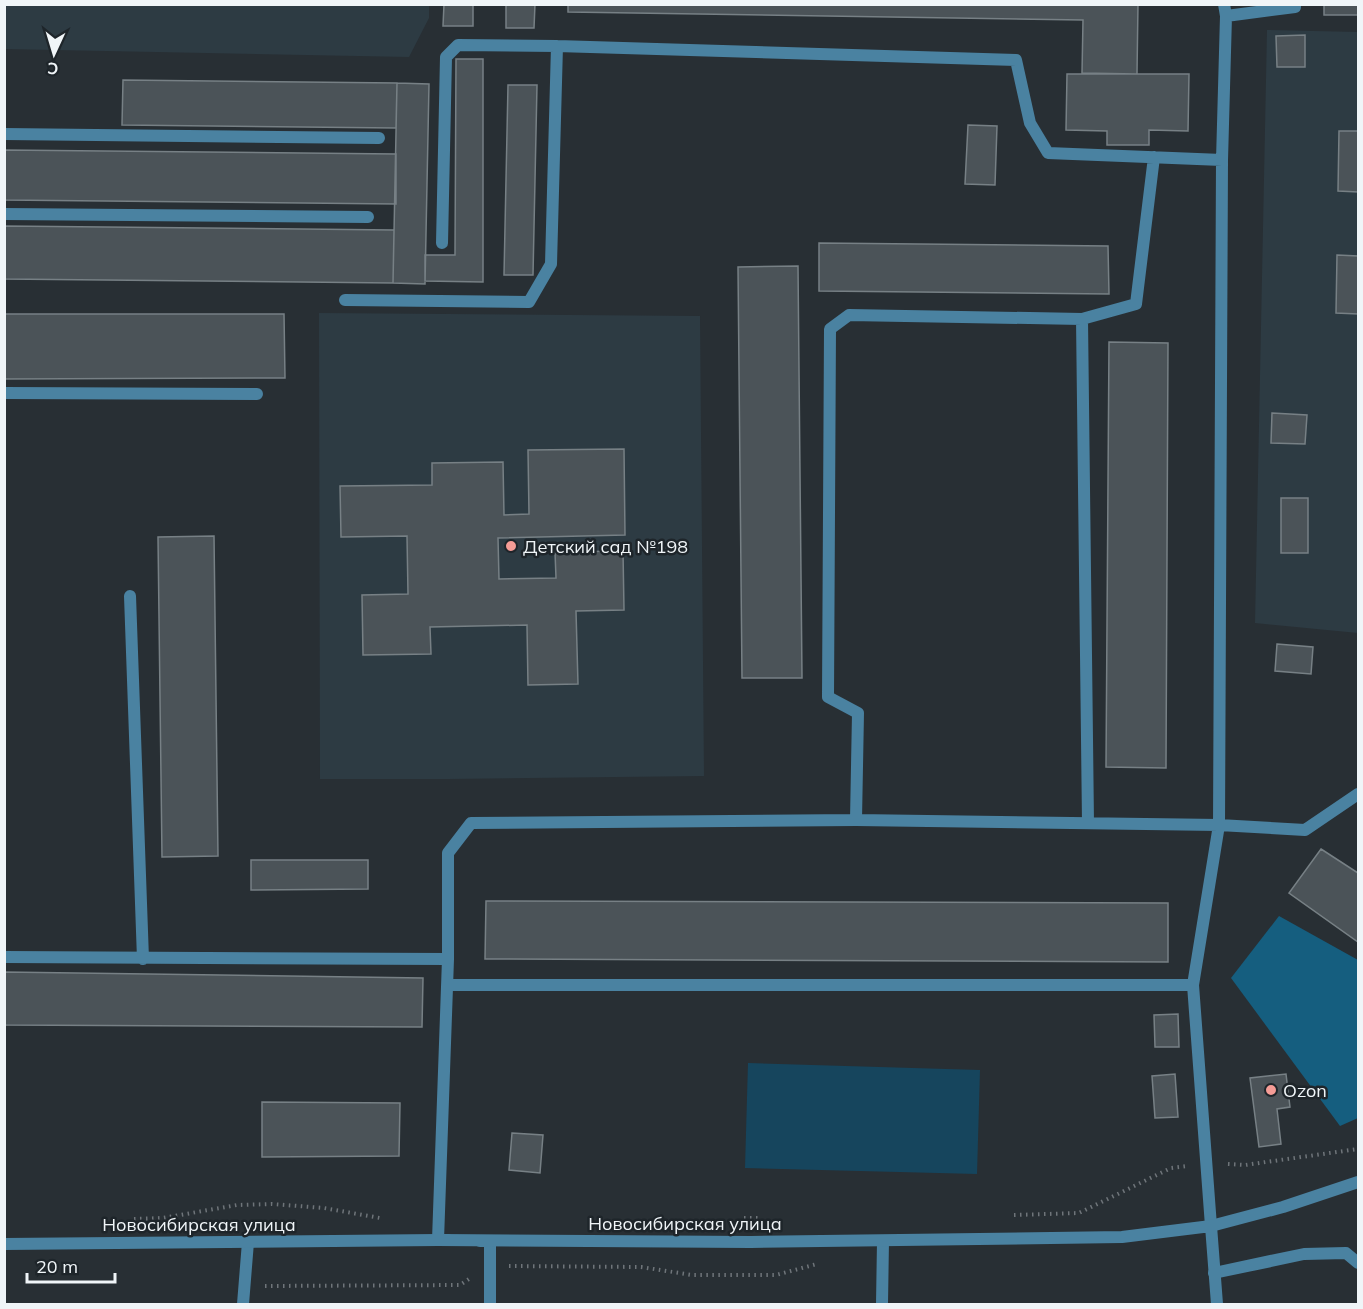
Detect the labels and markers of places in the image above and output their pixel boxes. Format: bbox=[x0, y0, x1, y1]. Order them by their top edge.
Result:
place label: Детский сад №198 bbox=[523, 535, 688, 558]
marker: Детский сад №198 bbox=[504, 539, 518, 553]
place label: Ozon bbox=[1283, 1079, 1327, 1102]
marker: Ozon bbox=[1264, 1083, 1278, 1097]

